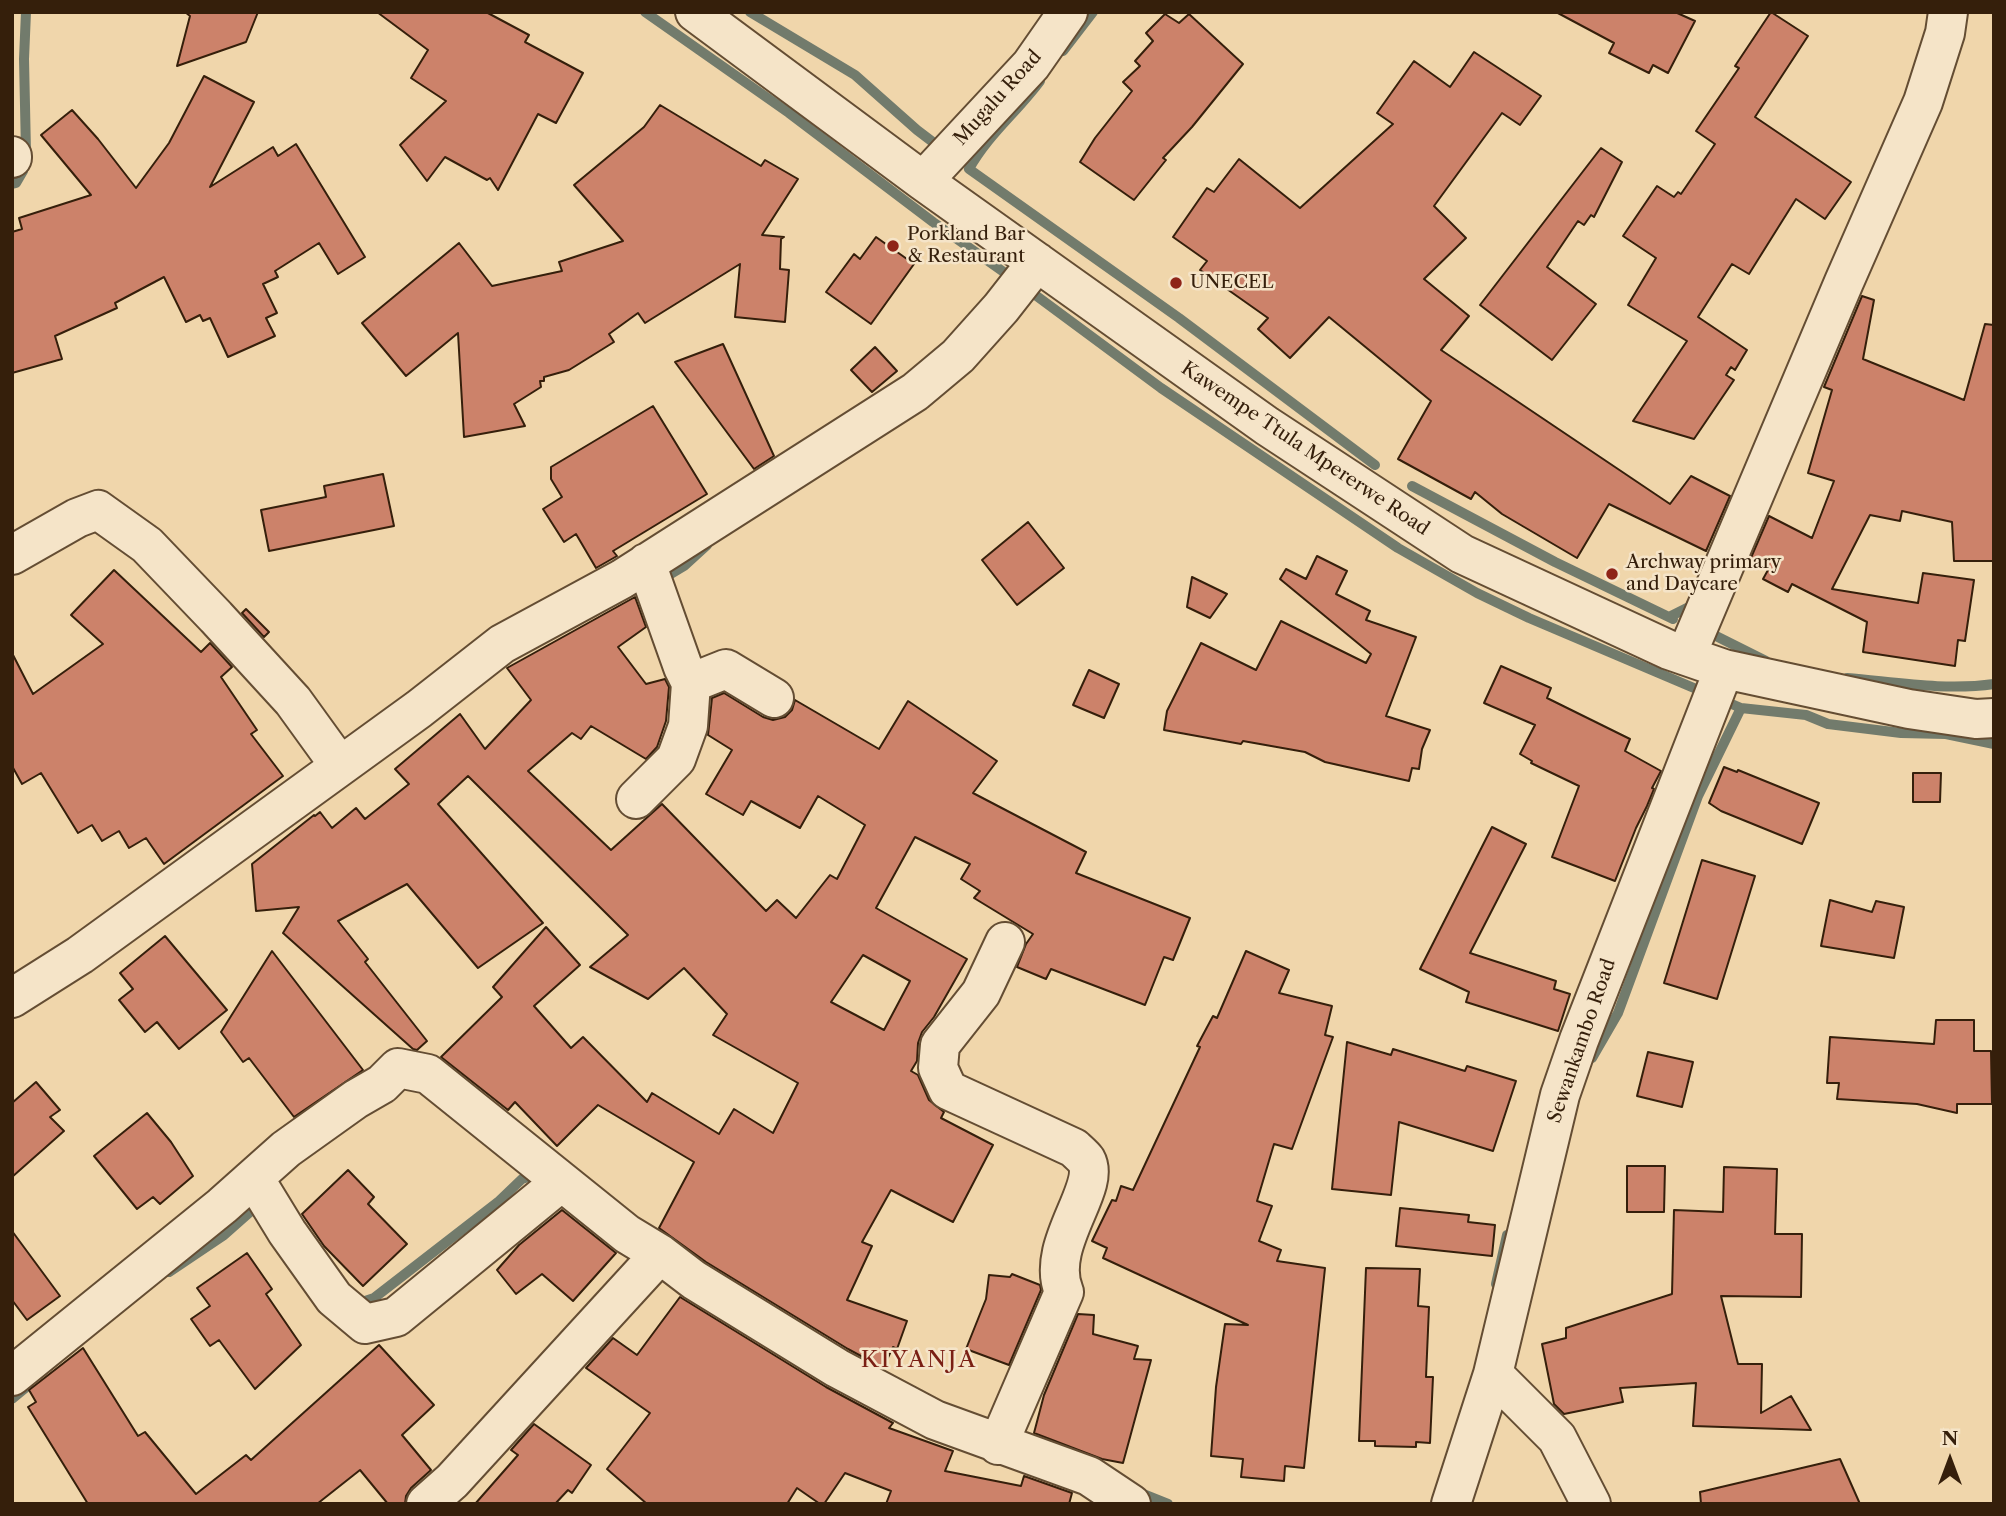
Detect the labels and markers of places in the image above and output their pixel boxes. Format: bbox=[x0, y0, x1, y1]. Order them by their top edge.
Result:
place label: Porkland Bar & Restaurant bbox=[907, 224, 1025, 268]
marker: Porkland Bar & Restaurant bbox=[885, 238, 901, 254]
place label: UNECEL bbox=[1190, 272, 1274, 294]
marker: UNECEL bbox=[1168, 275, 1184, 291]
place label: Archway primary and Daycare bbox=[1626, 552, 1781, 596]
marker: Archway primary and Daycare bbox=[1604, 566, 1620, 582]

